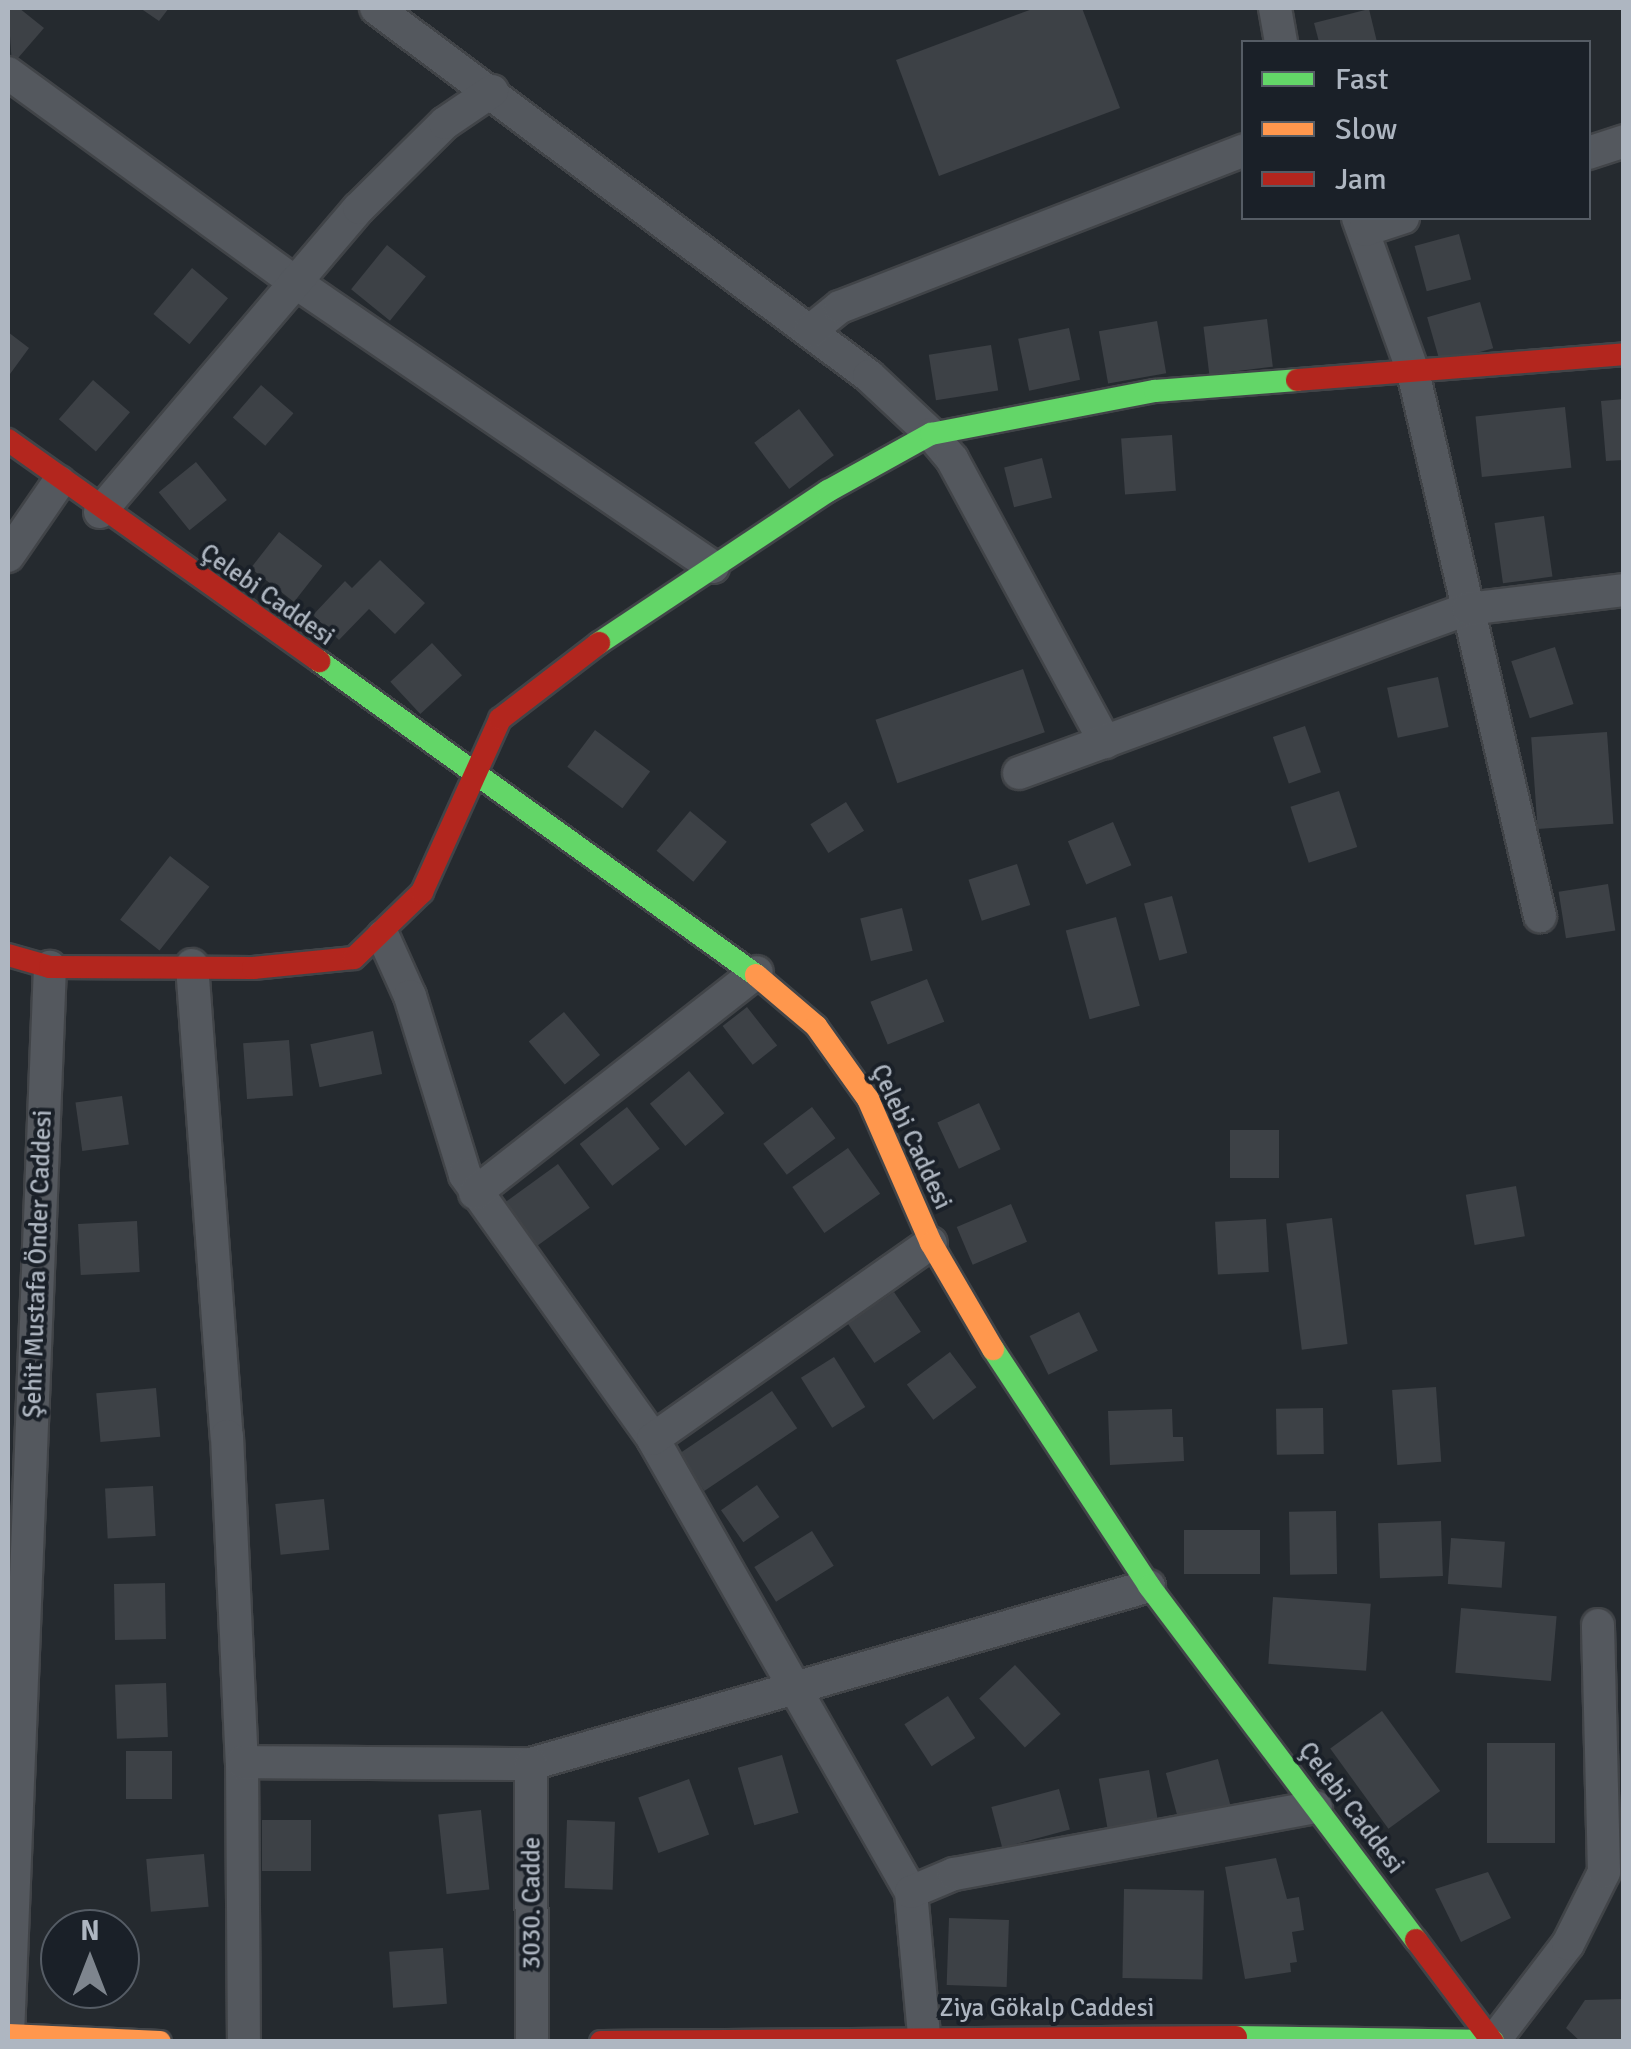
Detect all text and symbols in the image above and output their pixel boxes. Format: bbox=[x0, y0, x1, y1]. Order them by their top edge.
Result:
legend bbox=[1241, 40, 1591, 220]
text: Fast bbox=[1335, 61, 1388, 98]
text: Slow bbox=[1335, 111, 1397, 148]
text: Jam bbox=[1335, 161, 1387, 198]
street label: Çelebi Caddesi bbox=[194, 538, 340, 652]
street label: Çelebi Caddesi bbox=[864, 1060, 958, 1214]
street label: Şehit Mustafa Önder Caddesi bbox=[18, 1109, 58, 1419]
street label: Çelebi Caddesi bbox=[1292, 1736, 1410, 1880]
street label: 3030. Cadde bbox=[517, 1837, 547, 1969]
north arrow bbox=[40, 1909, 140, 2009]
text: N bbox=[80, 1914, 100, 1948]
street label: Ziya Gökalp Caddesi bbox=[940, 1993, 1154, 2023]

